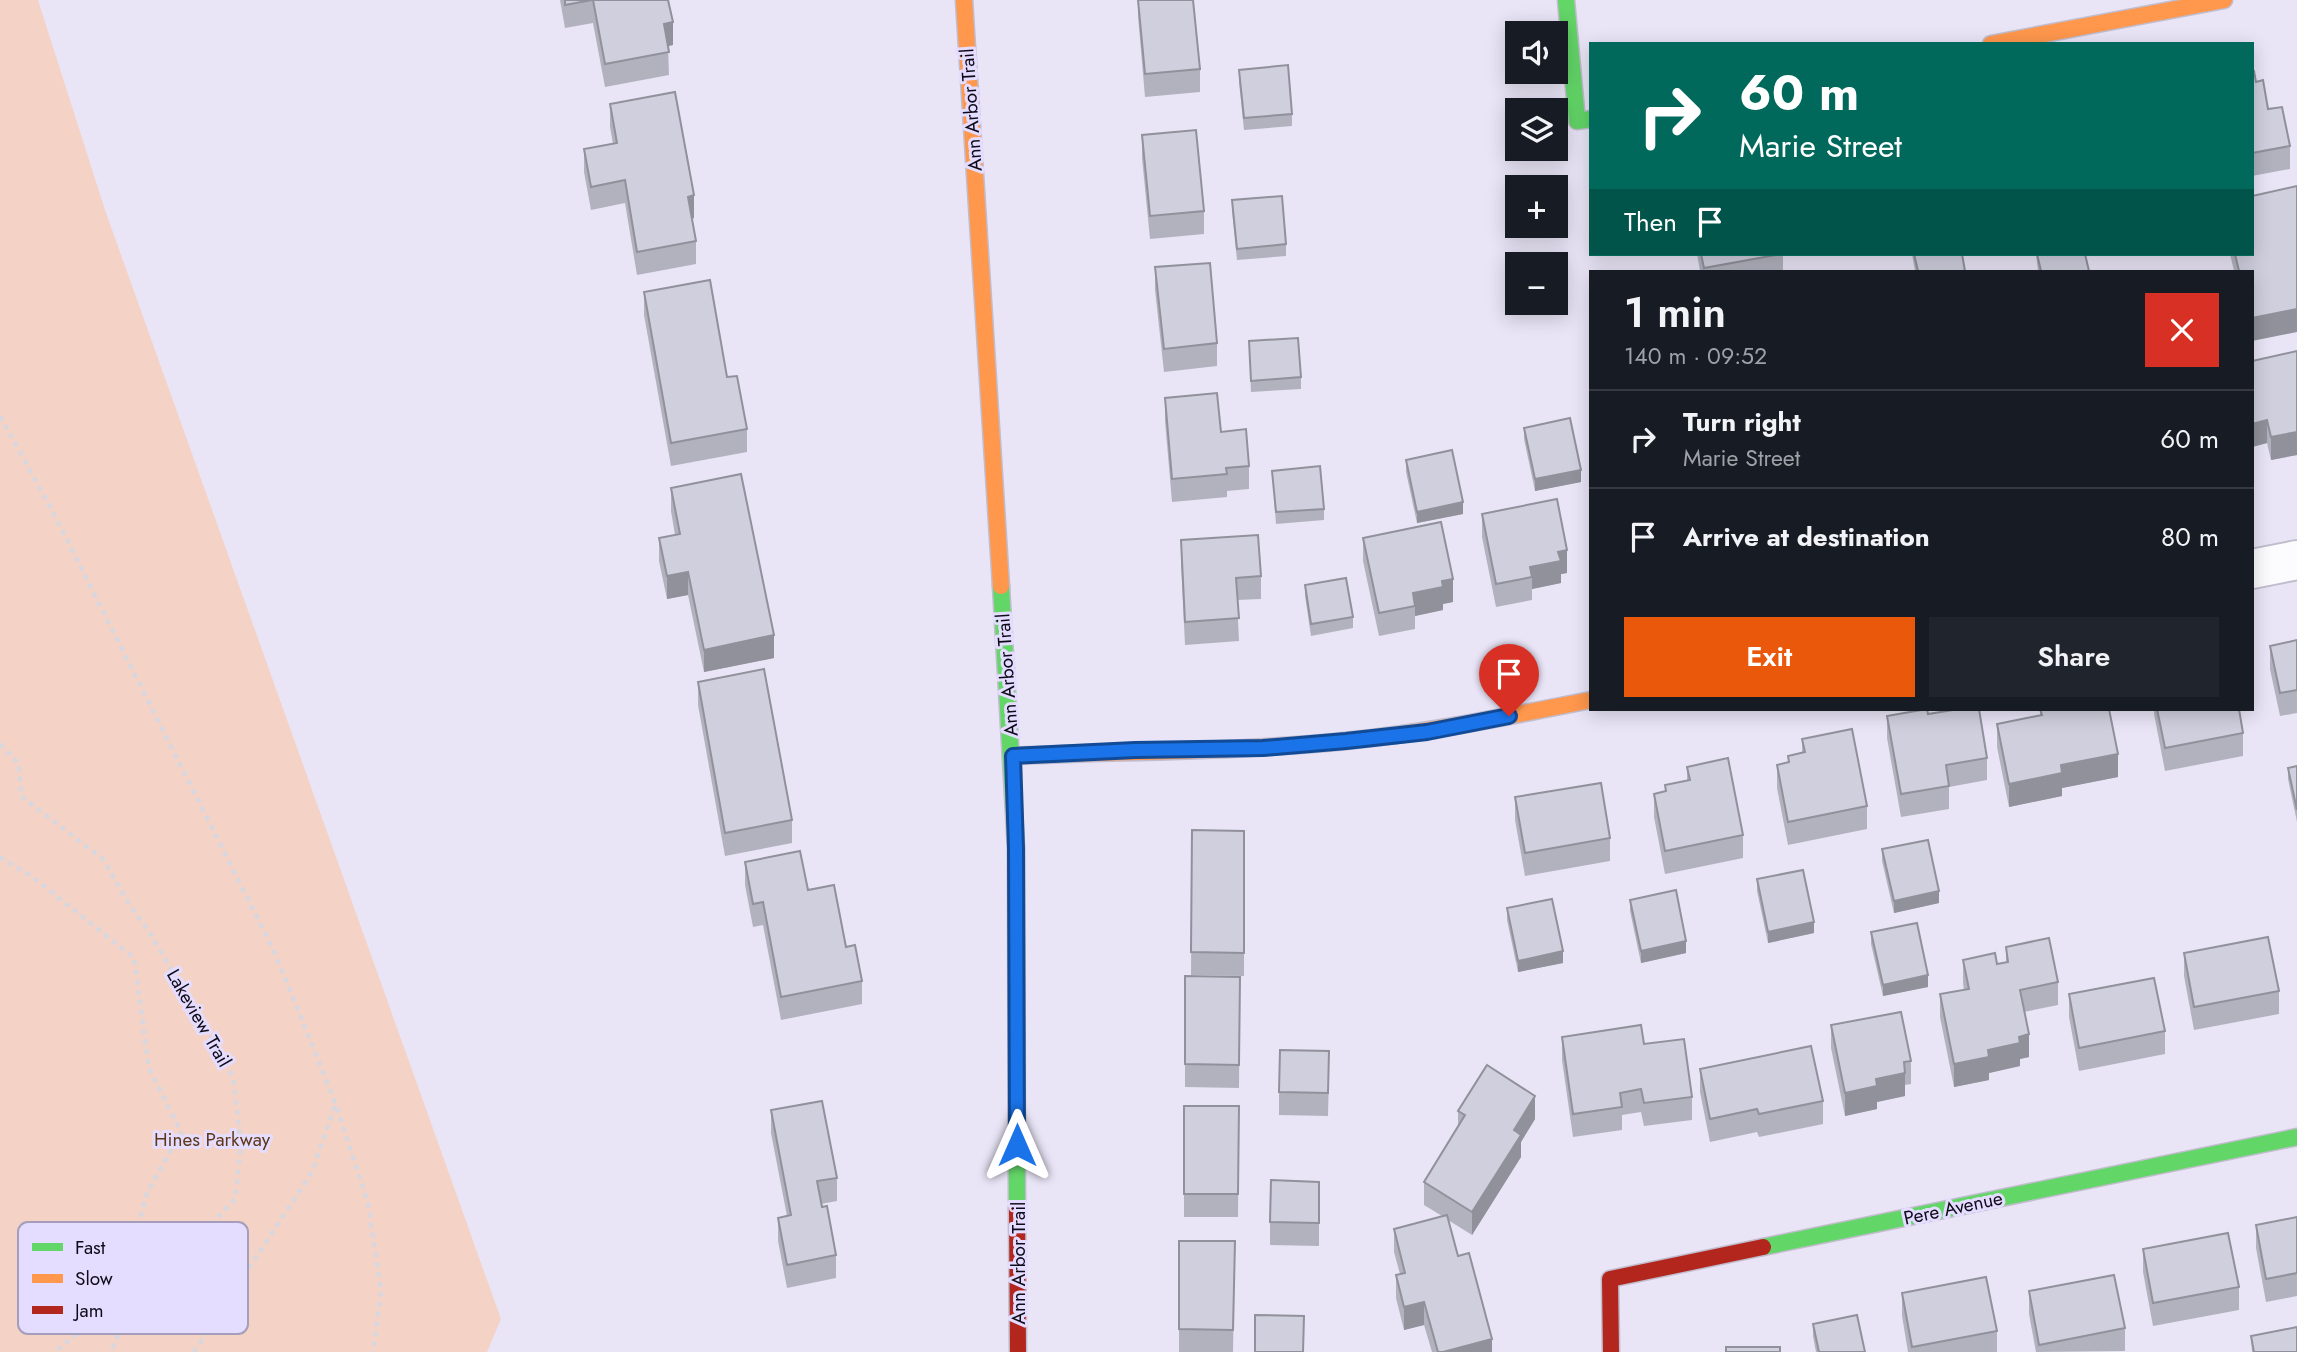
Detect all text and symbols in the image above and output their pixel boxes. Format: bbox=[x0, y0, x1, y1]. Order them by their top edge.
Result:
map controls bbox=[1505, 21, 1568, 315]
button: sound bbox=[1505, 21, 1568, 84]
street label: Ann Arbor Trail bbox=[953, 48, 989, 172]
text: 60 m bbox=[1739, 58, 1859, 128]
icon: right bbox=[1624, 70, 1715, 161]
button: layers bbox=[1505, 98, 1568, 161]
text: Marie Street bbox=[1739, 123, 1902, 169]
button: + bbox=[1505, 175, 1568, 238]
text: Then bbox=[1624, 203, 1677, 241]
icon: arrive bbox=[1691, 203, 1729, 241]
button: − bbox=[1505, 252, 1568, 315]
text: 1 min bbox=[1624, 282, 1726, 343]
button: close bbox=[2145, 293, 2219, 367]
text: 140 m · 09:52 bbox=[1624, 339, 1767, 373]
text: Turn right bbox=[1683, 403, 1801, 441]
icon: right bbox=[1624, 420, 1662, 458]
text: 60 m bbox=[2160, 420, 2219, 458]
text: Marie Street bbox=[1683, 441, 1800, 475]
icon: arrive bbox=[1624, 518, 1662, 556]
text: Arrive at destination bbox=[1683, 518, 1930, 556]
text: 80 m bbox=[2161, 518, 2219, 556]
street label: Ann Arbor Trail bbox=[989, 613, 1025, 737]
button: Exit bbox=[1624, 617, 1915, 697]
button: Share bbox=[1929, 617, 2219, 697]
pin bbox=[1479, 644, 1539, 716]
icon: arrive bbox=[1490, 655, 1528, 693]
street label: Lakeview Trail bbox=[160, 964, 238, 1072]
position arrow bbox=[980, 1108, 1054, 1182]
park label: Hines Parkway bbox=[154, 1126, 271, 1153]
street label: Pere Avenue bbox=[1901, 1184, 2005, 1232]
street label: Ann Arbor Trail bbox=[1005, 1202, 1032, 1324]
legend bbox=[18, 1222, 248, 1334]
text: Fast bbox=[75, 1234, 106, 1261]
text: Slow bbox=[75, 1265, 113, 1292]
text: Jam bbox=[72, 1297, 104, 1324]

